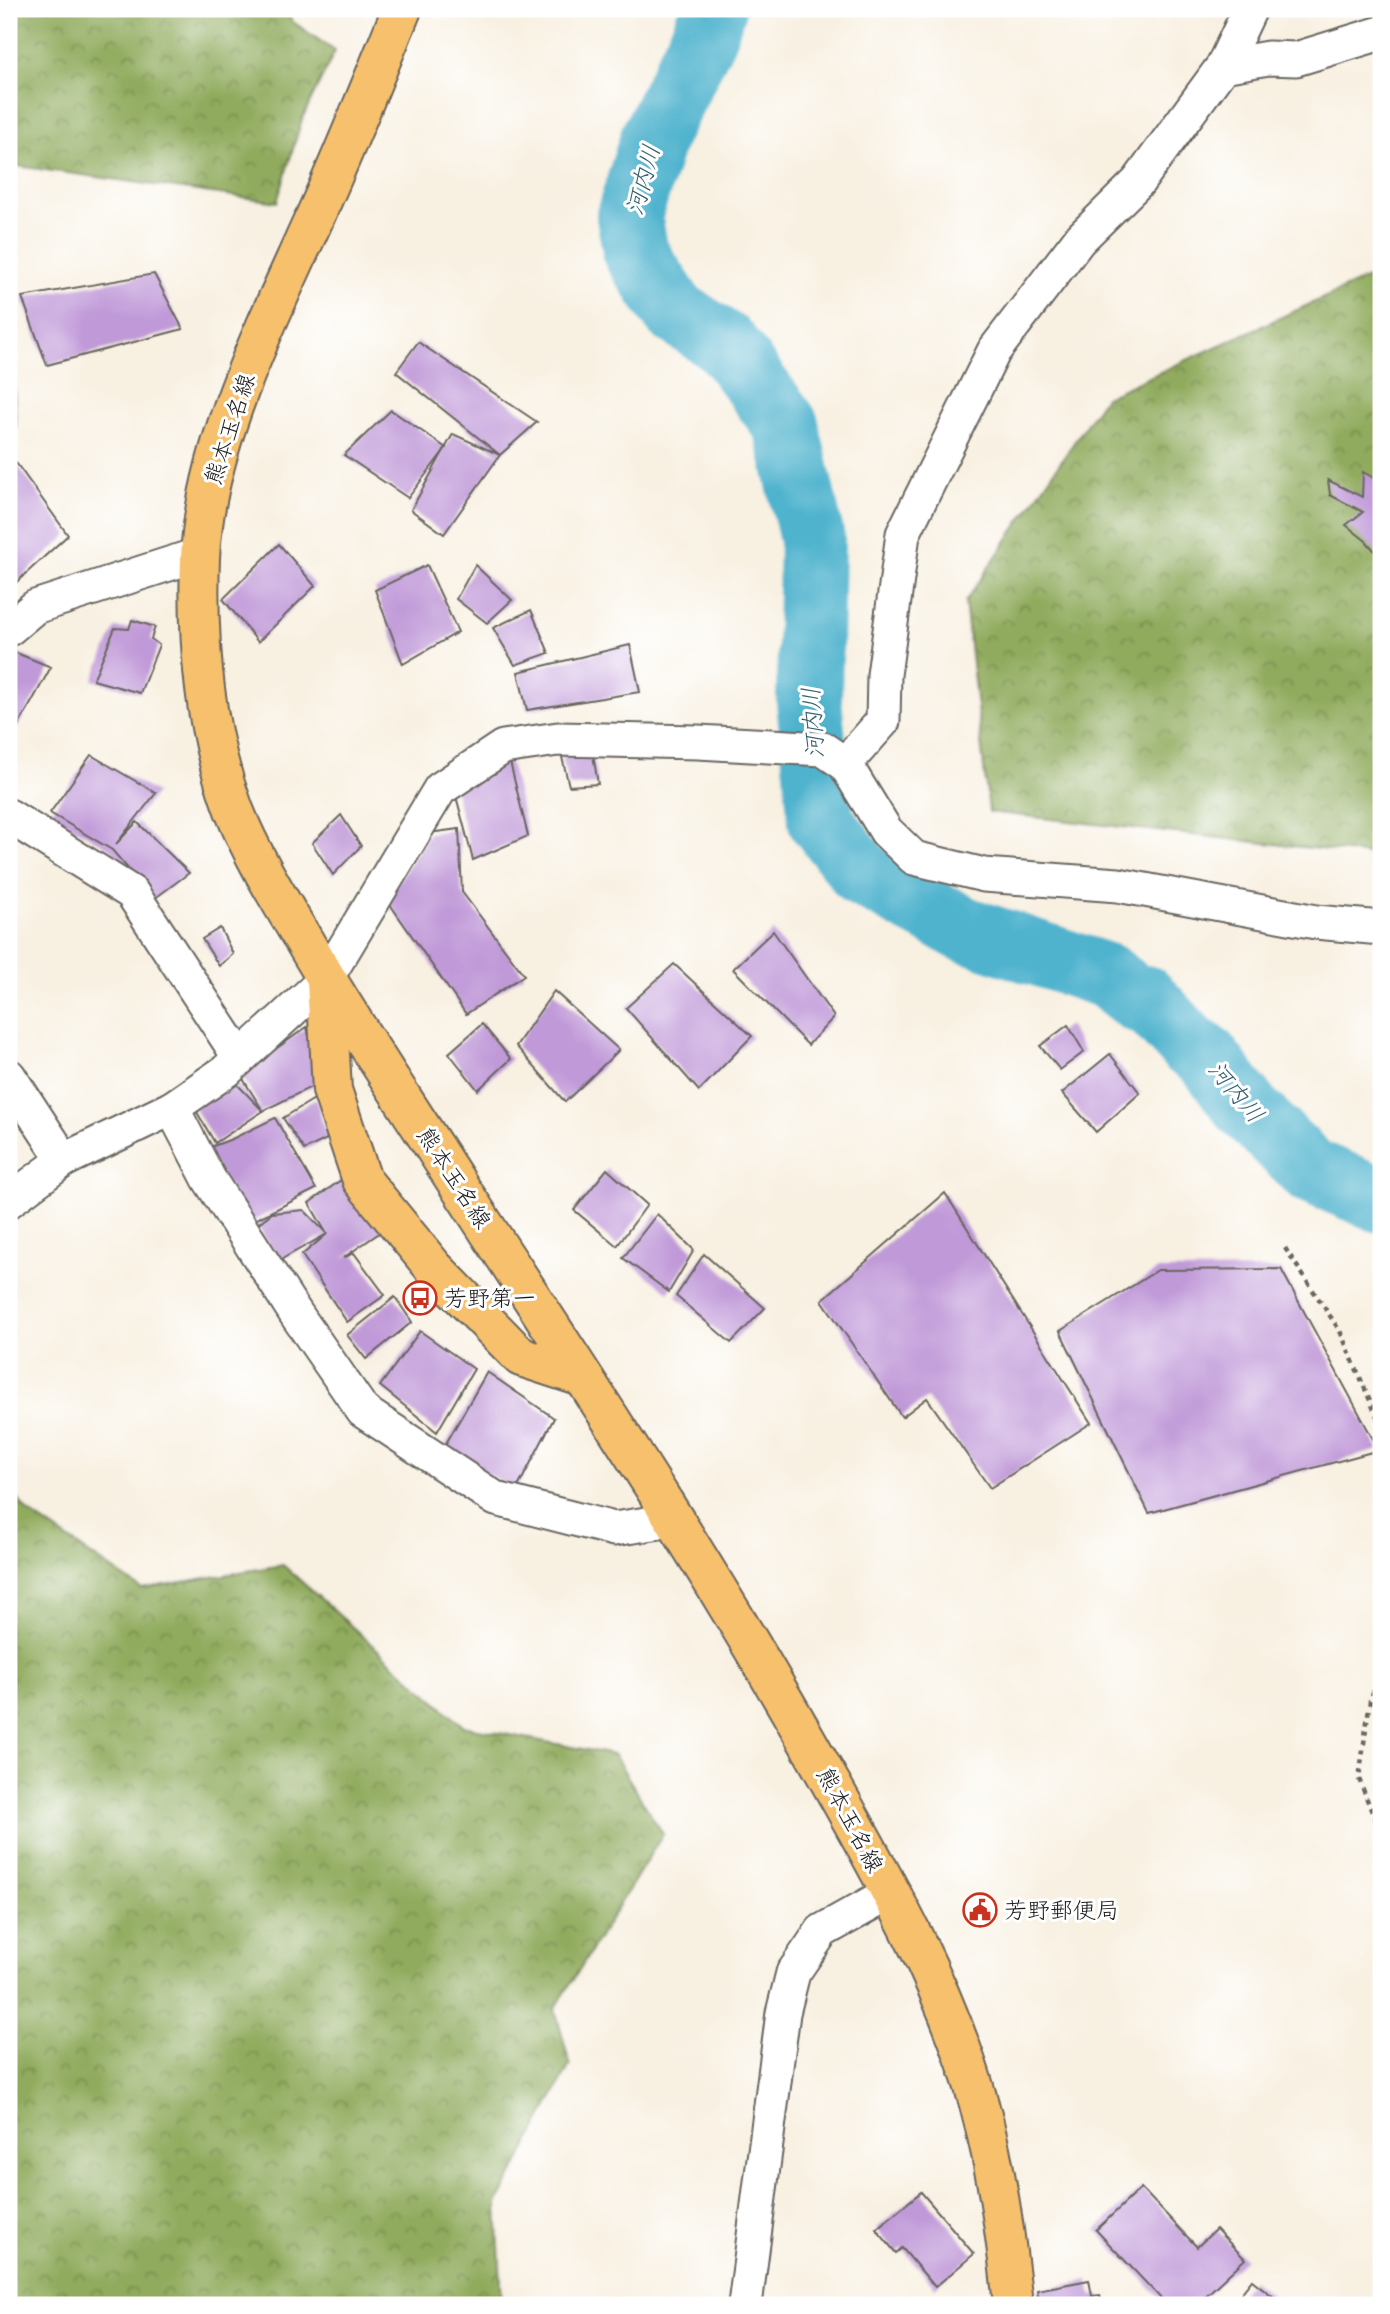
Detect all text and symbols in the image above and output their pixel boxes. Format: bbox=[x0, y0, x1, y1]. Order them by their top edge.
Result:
water label: 河内川 bbox=[613, 140, 673, 220]
street label: 熊本玉名線 bbox=[193, 368, 267, 490]
water label: 河内川 bbox=[790, 686, 836, 760]
water label: 河内川 bbox=[1197, 1051, 1275, 1133]
street label: 熊本玉名線 bbox=[405, 1119, 503, 1237]
place label: 芳野第一 bbox=[444, 1278, 536, 1319]
bus stop icon: 芳野第一 bbox=[401, 1279, 439, 1317]
street label: 熊本玉名線 bbox=[805, 1760, 895, 1880]
place label: 芳野郵便局 bbox=[1004, 1890, 1119, 1931]
public building icon: 芳野郵便局 bbox=[961, 1891, 999, 1929]

